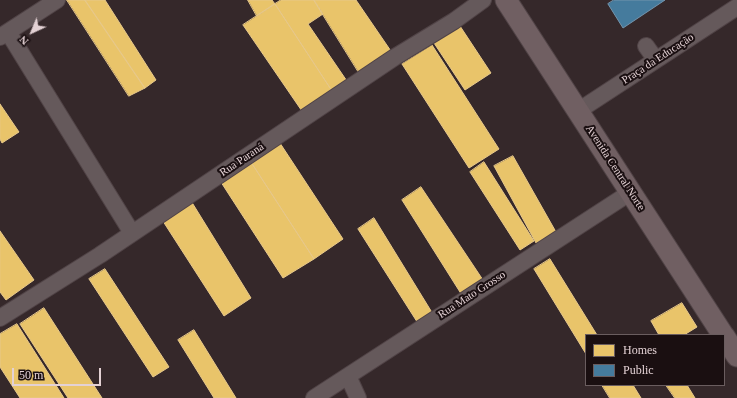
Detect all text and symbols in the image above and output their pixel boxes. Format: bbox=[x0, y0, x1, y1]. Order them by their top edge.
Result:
north arrow bbox=[12, 12, 52, 52]
street label: Praça da Educação bbox=[620, 31, 696, 87]
text: N bbox=[17, 34, 31, 48]
street label: Avenida Central Norte bbox=[582, 123, 648, 213]
street label: Rua Paraná bbox=[217, 140, 267, 180]
street label: Rua Mato Grosso bbox=[436, 268, 508, 322]
legend bbox=[585, 334, 725, 386]
text: Homes bbox=[623, 343, 657, 357]
scale bar bbox=[14, 360, 103, 386]
text: Public bbox=[623, 363, 654, 377]
text: 50 m bbox=[19, 368, 43, 382]

